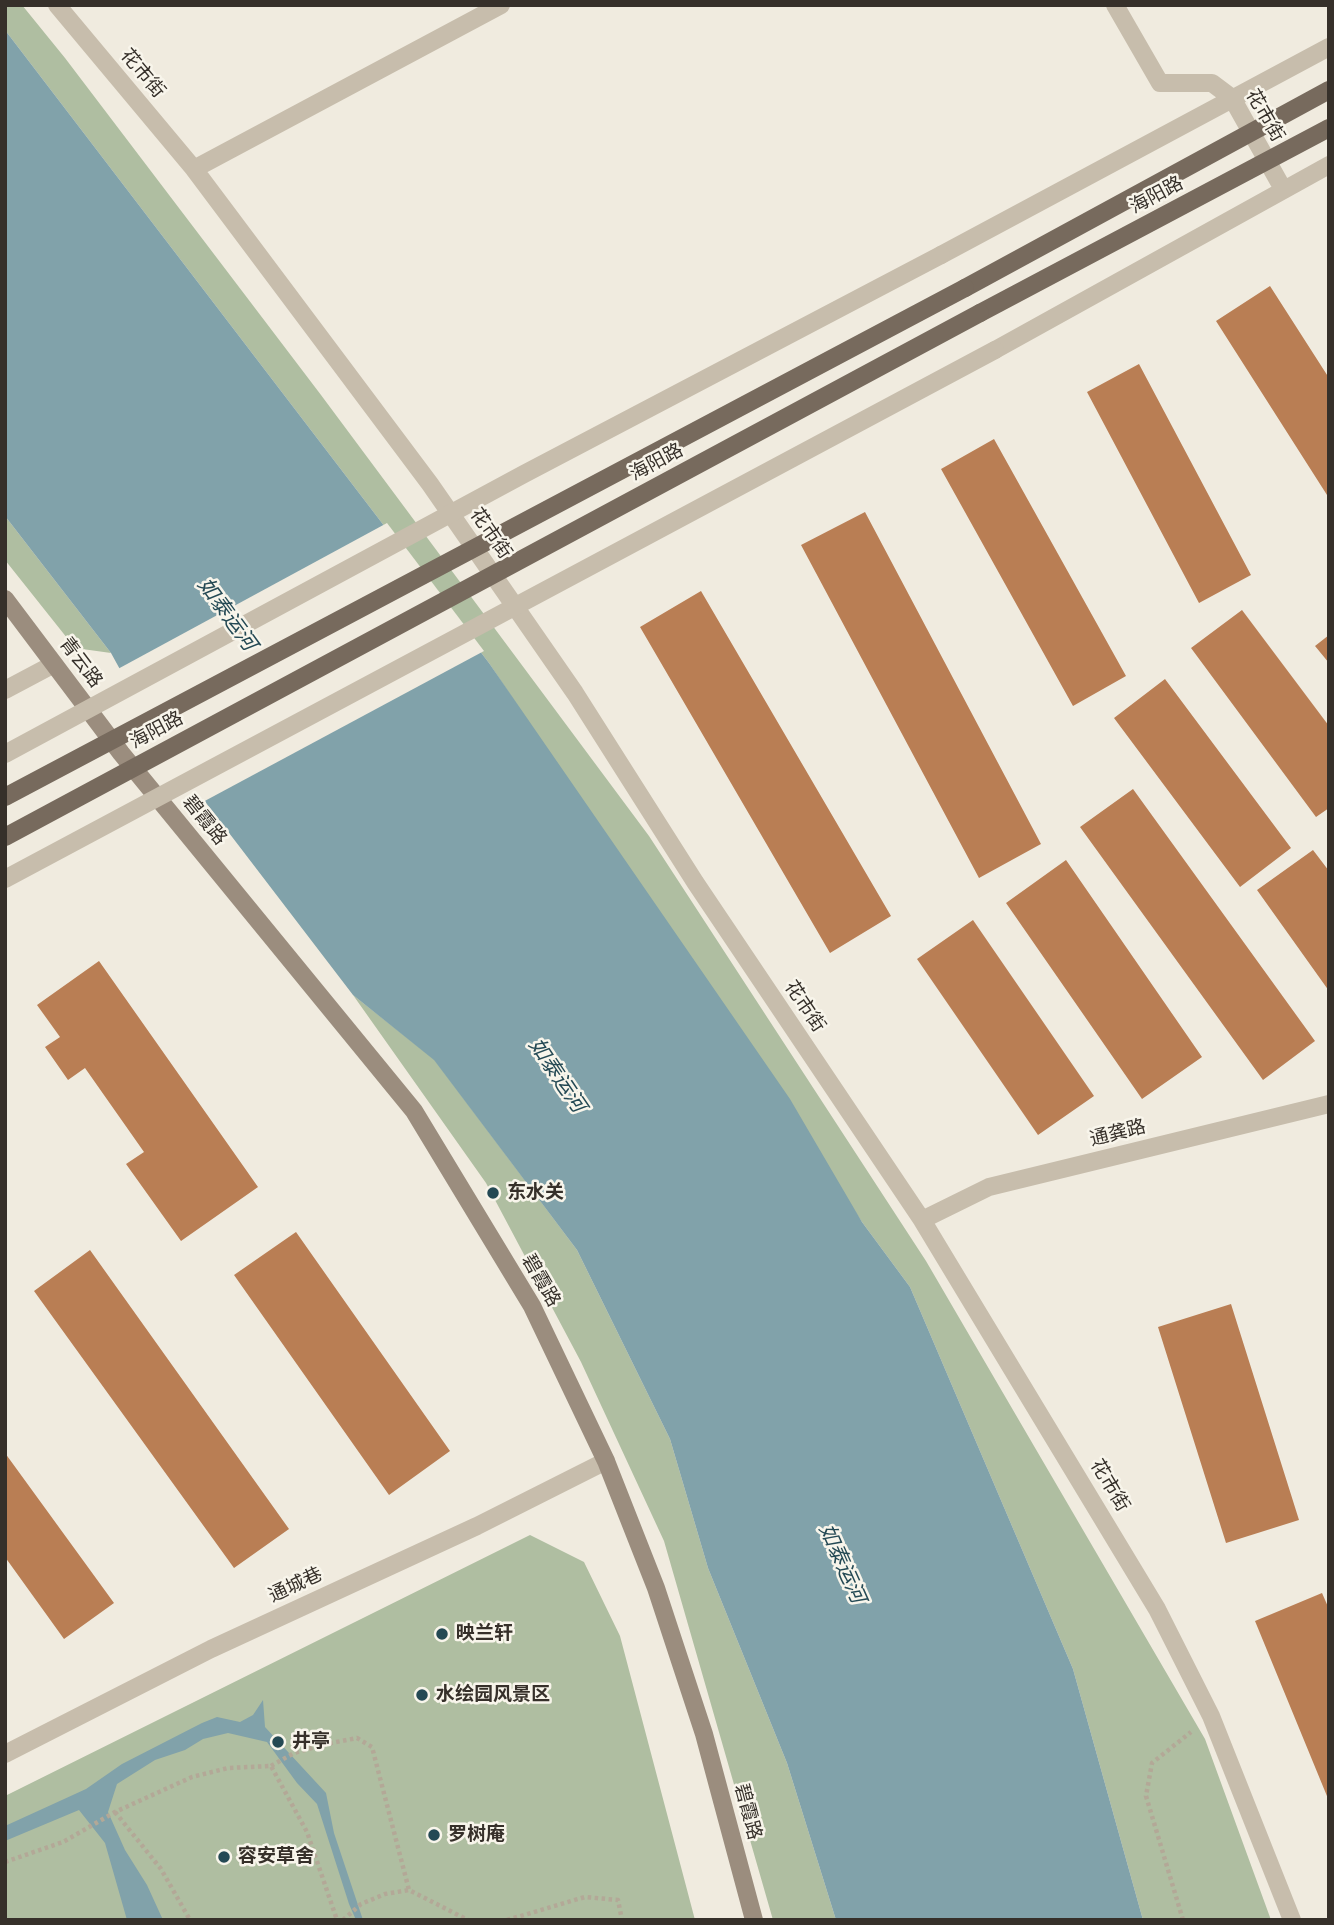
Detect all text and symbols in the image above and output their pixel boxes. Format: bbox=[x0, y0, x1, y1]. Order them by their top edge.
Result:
street label: 花市街 bbox=[115, 45, 169, 103]
street label: 花市街 bbox=[1240, 86, 1288, 146]
street label: 海阳路 bbox=[1126, 173, 1188, 219]
street label: 海阳路 bbox=[626, 440, 688, 486]
street label: 花市街 bbox=[464, 504, 516, 564]
water label: 如泰运河 bbox=[191, 574, 261, 656]
street label: 青云路 bbox=[54, 633, 106, 693]
street label: 海阳路 bbox=[126, 708, 188, 754]
street label: 碧霞路 bbox=[177, 792, 231, 850]
street label: 花市街 bbox=[779, 977, 829, 1037]
water label: 如泰运河 bbox=[522, 1034, 590, 1118]
street label: 通龚路 bbox=[1088, 1116, 1148, 1152]
place label: 东水关 bbox=[507, 1182, 564, 1204]
marker: 东水关 bbox=[485, 1185, 501, 1201]
street label: 碧霞路 bbox=[516, 1251, 564, 1311]
street label: 花市街 bbox=[1085, 1456, 1133, 1516]
water label: 如泰运河 bbox=[812, 1521, 870, 1607]
street label: 通城巷 bbox=[265, 1564, 327, 1608]
place label: 映兰轩 bbox=[456, 1623, 513, 1645]
marker: 映兰轩 bbox=[434, 1626, 450, 1642]
place label: 水绘园风景区 bbox=[436, 1684, 550, 1706]
marker: 水绘园风景区 bbox=[414, 1687, 430, 1703]
place label: 井亭 bbox=[292, 1731, 330, 1753]
marker: 井亭 bbox=[270, 1734, 286, 1750]
street label: 碧霞路 bbox=[729, 1782, 765, 1842]
place label: 罗树庵 bbox=[448, 1824, 505, 1846]
marker: 罗树庵 bbox=[426, 1827, 442, 1843]
place label: 容安草舍 bbox=[238, 1846, 314, 1868]
marker: 容安草舍 bbox=[216, 1849, 232, 1865]

